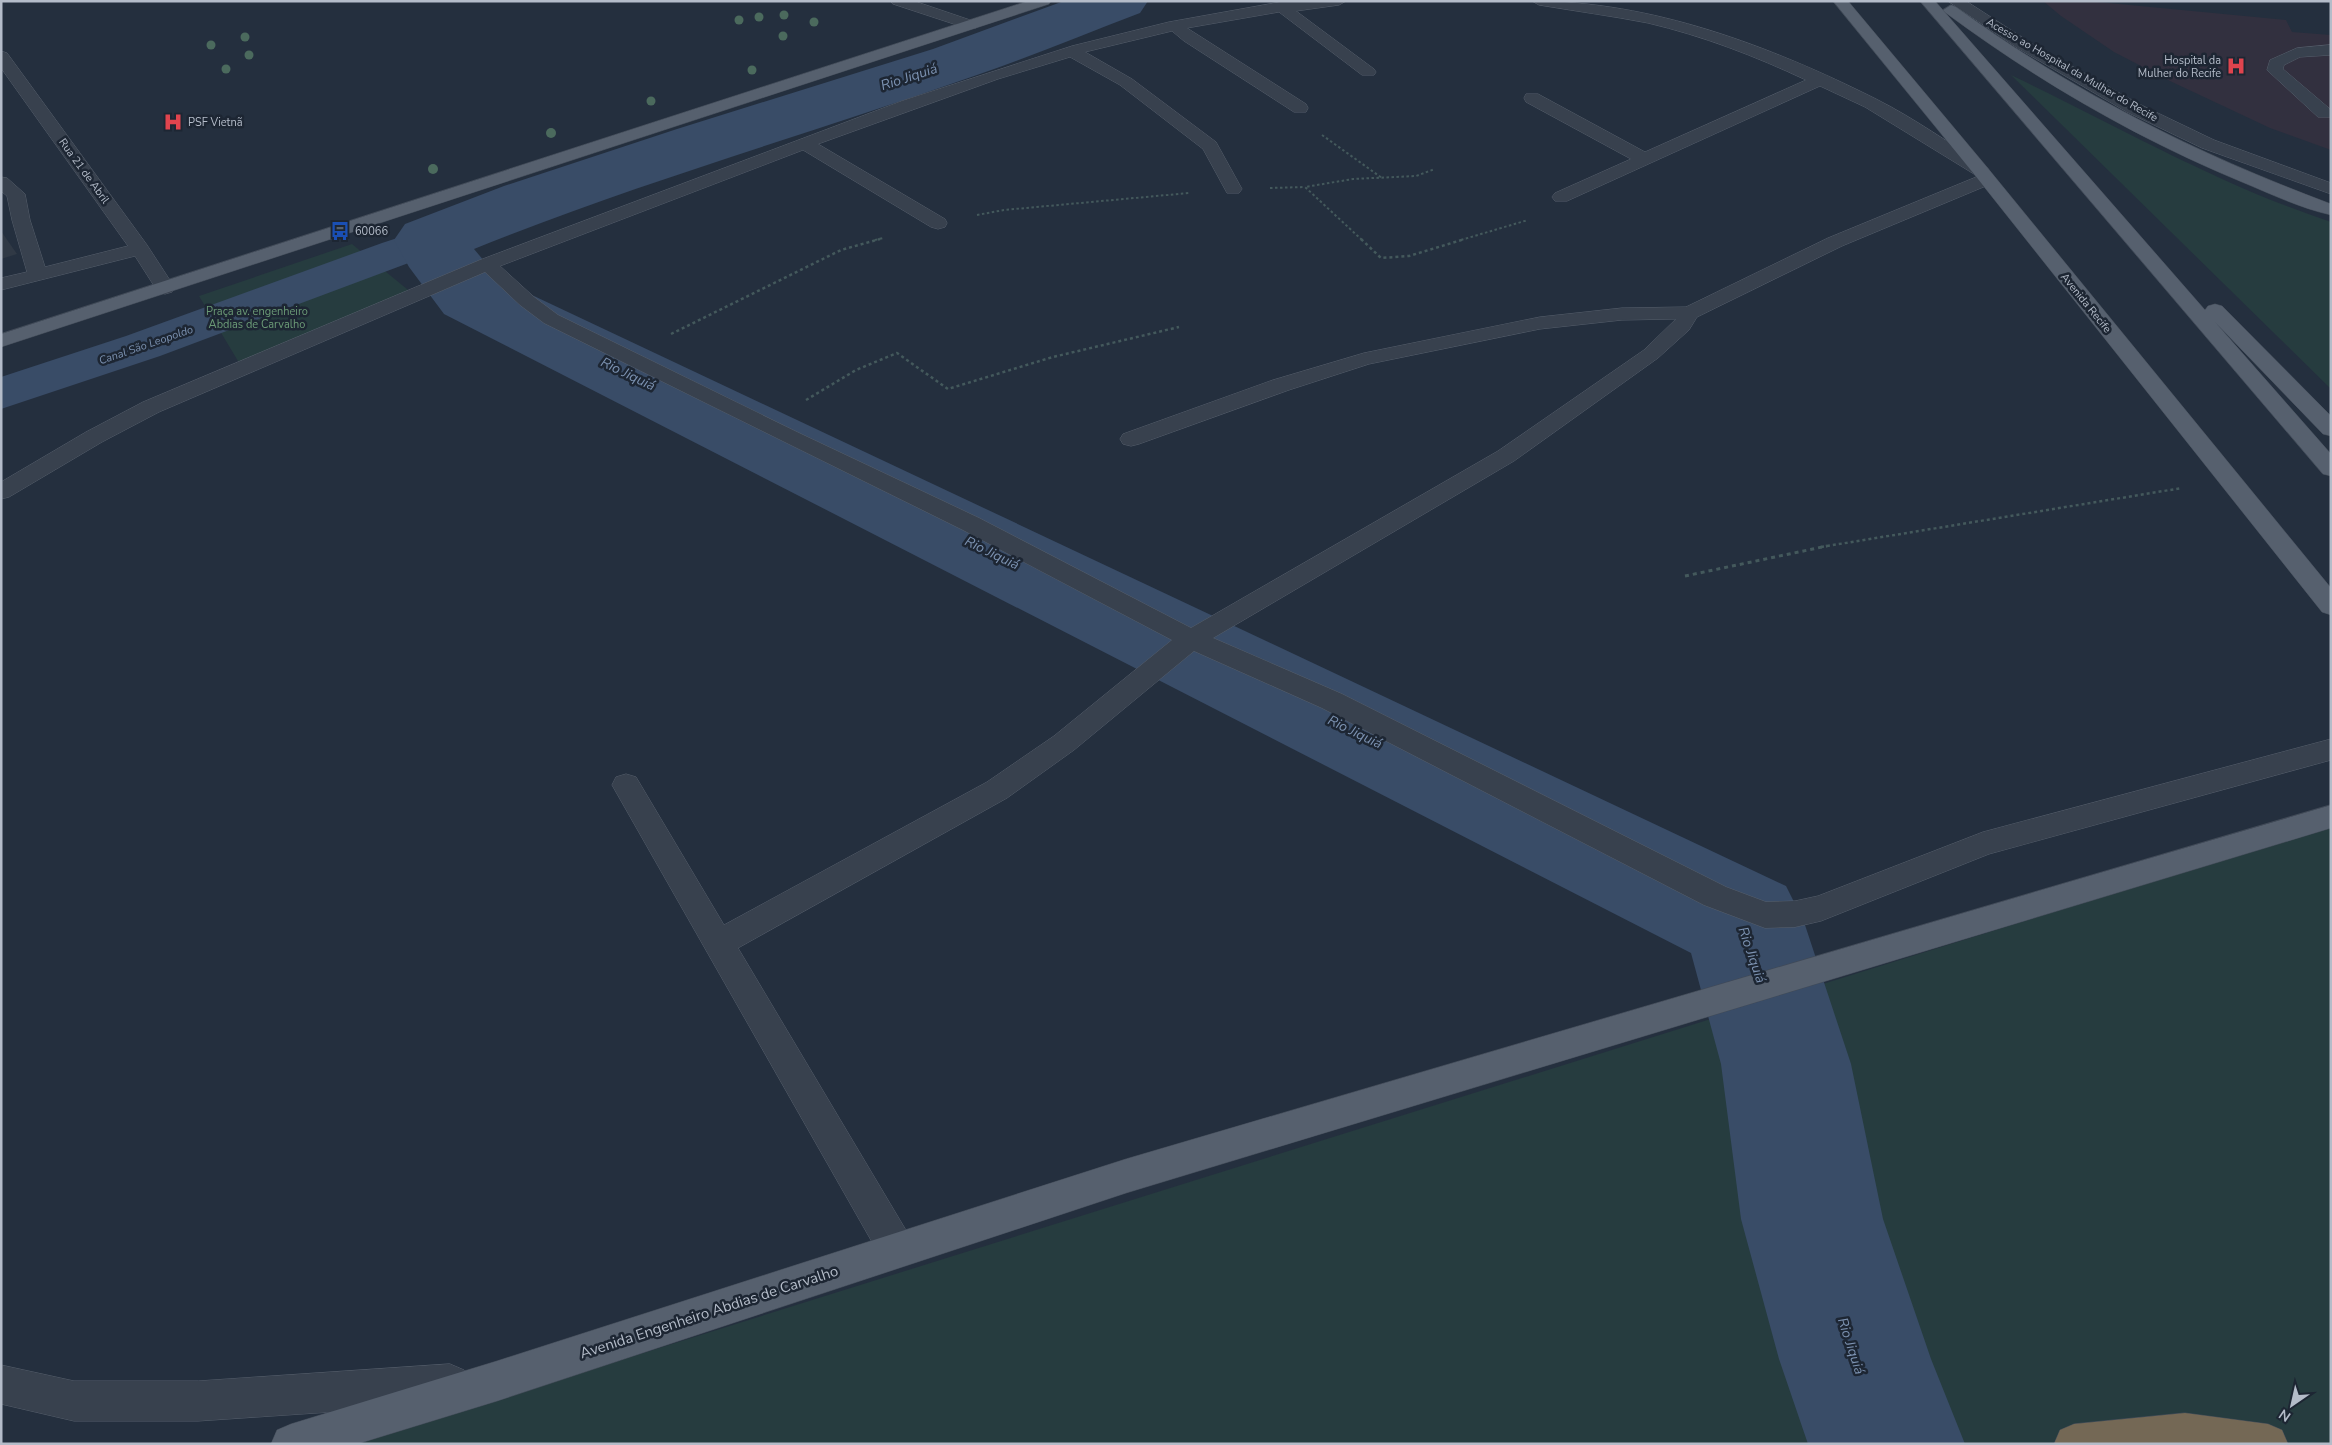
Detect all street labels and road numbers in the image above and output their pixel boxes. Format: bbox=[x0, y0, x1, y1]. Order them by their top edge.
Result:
street label: Acesso ao Hospital da Mulher do Recife bbox=[1983, 15, 2161, 126]
street label: Rua 21 de Abril bbox=[55, 135, 113, 207]
street label: Avenida Recife bbox=[2057, 270, 2115, 336]
street label: Avenida Engenheiro Abdias de Carvalho bbox=[577, 1261, 841, 1363]

